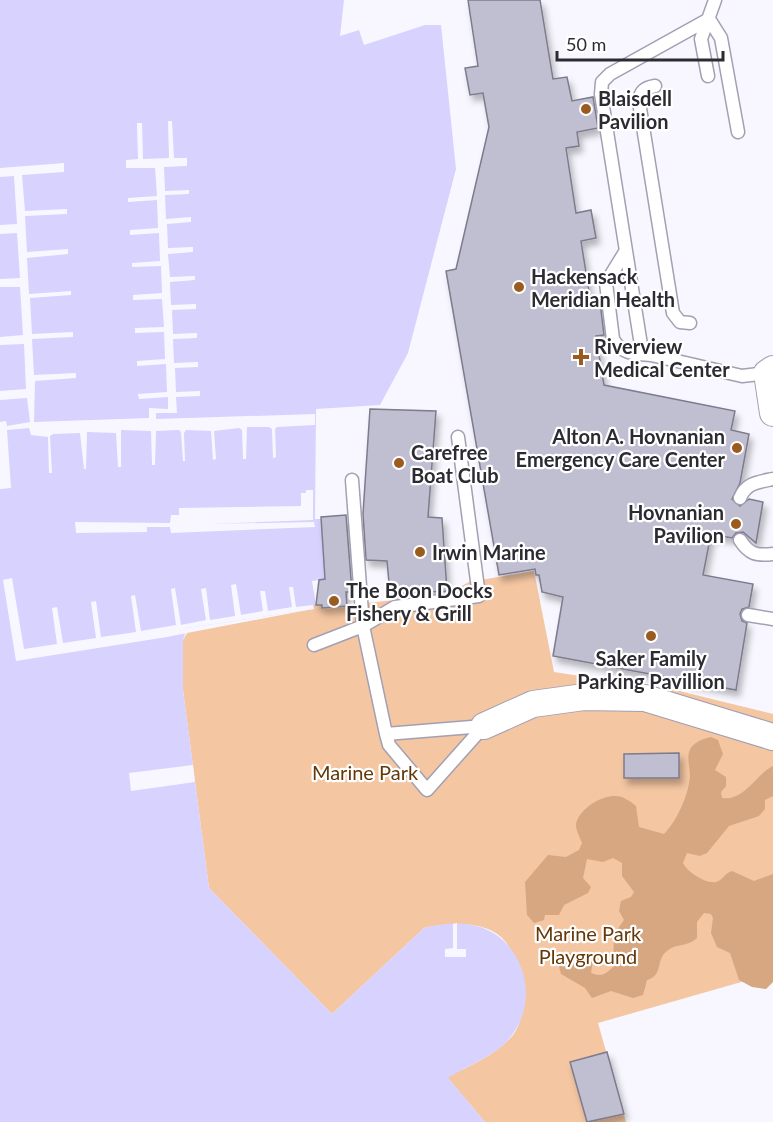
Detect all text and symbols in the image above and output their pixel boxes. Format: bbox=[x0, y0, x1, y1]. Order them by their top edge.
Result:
scale bar bbox=[557, 24, 724, 62]
text: 50 m bbox=[566, 33, 606, 55]
place label: Blaisdell Pavilion bbox=[598, 86, 672, 133]
marker: Blaisdell Pavilion bbox=[579, 102, 593, 116]
place label: Hackensack Meridian Health bbox=[531, 264, 675, 311]
marker: Hackensack Meridian Health bbox=[512, 280, 526, 294]
place label: Riverview Medical Center bbox=[594, 334, 730, 381]
marker: Riverview Medical Center bbox=[572, 348, 590, 366]
place label: Alton A. Hovnanian Emergency Care Center bbox=[516, 424, 726, 471]
place label: Carefree Boat Club bbox=[411, 440, 499, 487]
marker: Alton A. Hovnanian Emergency Care Center bbox=[730, 441, 744, 455]
marker: Carefree Boat Club bbox=[392, 456, 406, 470]
place label: Hovnanian Pavilion bbox=[628, 500, 724, 547]
marker: Hovnanian Pavilion bbox=[729, 517, 743, 531]
place label: Irwin Marine bbox=[432, 540, 546, 564]
marker: Irwin Marine bbox=[413, 545, 427, 559]
place label: The Boon Docks Fishery & Grill bbox=[346, 578, 493, 625]
marker: The Boon Docks Fishery & Grill bbox=[327, 594, 341, 608]
marker: Saker Family Parking Pavillion bbox=[644, 629, 658, 643]
place label: Saker Family Parking Pavillion bbox=[577, 646, 725, 693]
park label: Marine Park bbox=[312, 760, 419, 784]
park label: Marine Park Playground bbox=[535, 921, 642, 968]

